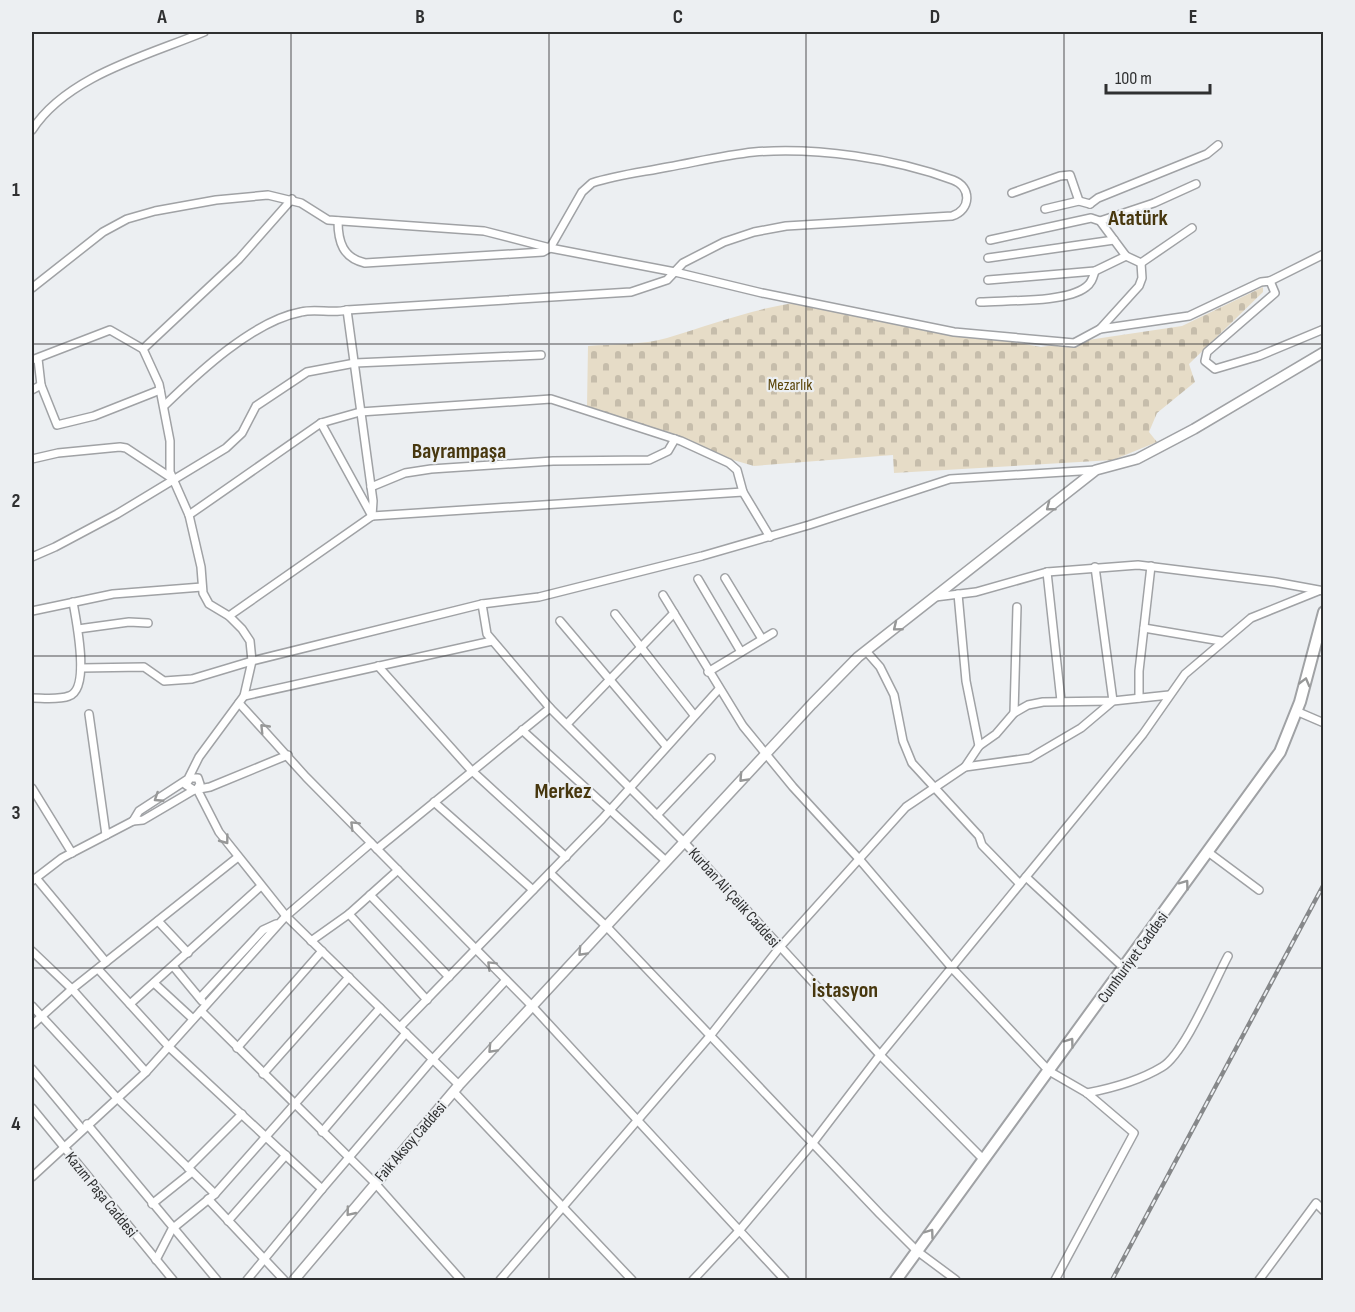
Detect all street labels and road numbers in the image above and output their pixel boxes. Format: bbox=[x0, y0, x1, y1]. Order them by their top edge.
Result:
street label: Kurban Ali Çelik Caddesi bbox=[684, 844, 784, 952]
street label: Cumhuriyet Caddesi bbox=[1094, 909, 1173, 1007]
street label: Faik Aksoy Caddesi bbox=[371, 1098, 451, 1186]
street label: Kazım Paşa Caddesi bbox=[61, 1149, 141, 1241]

